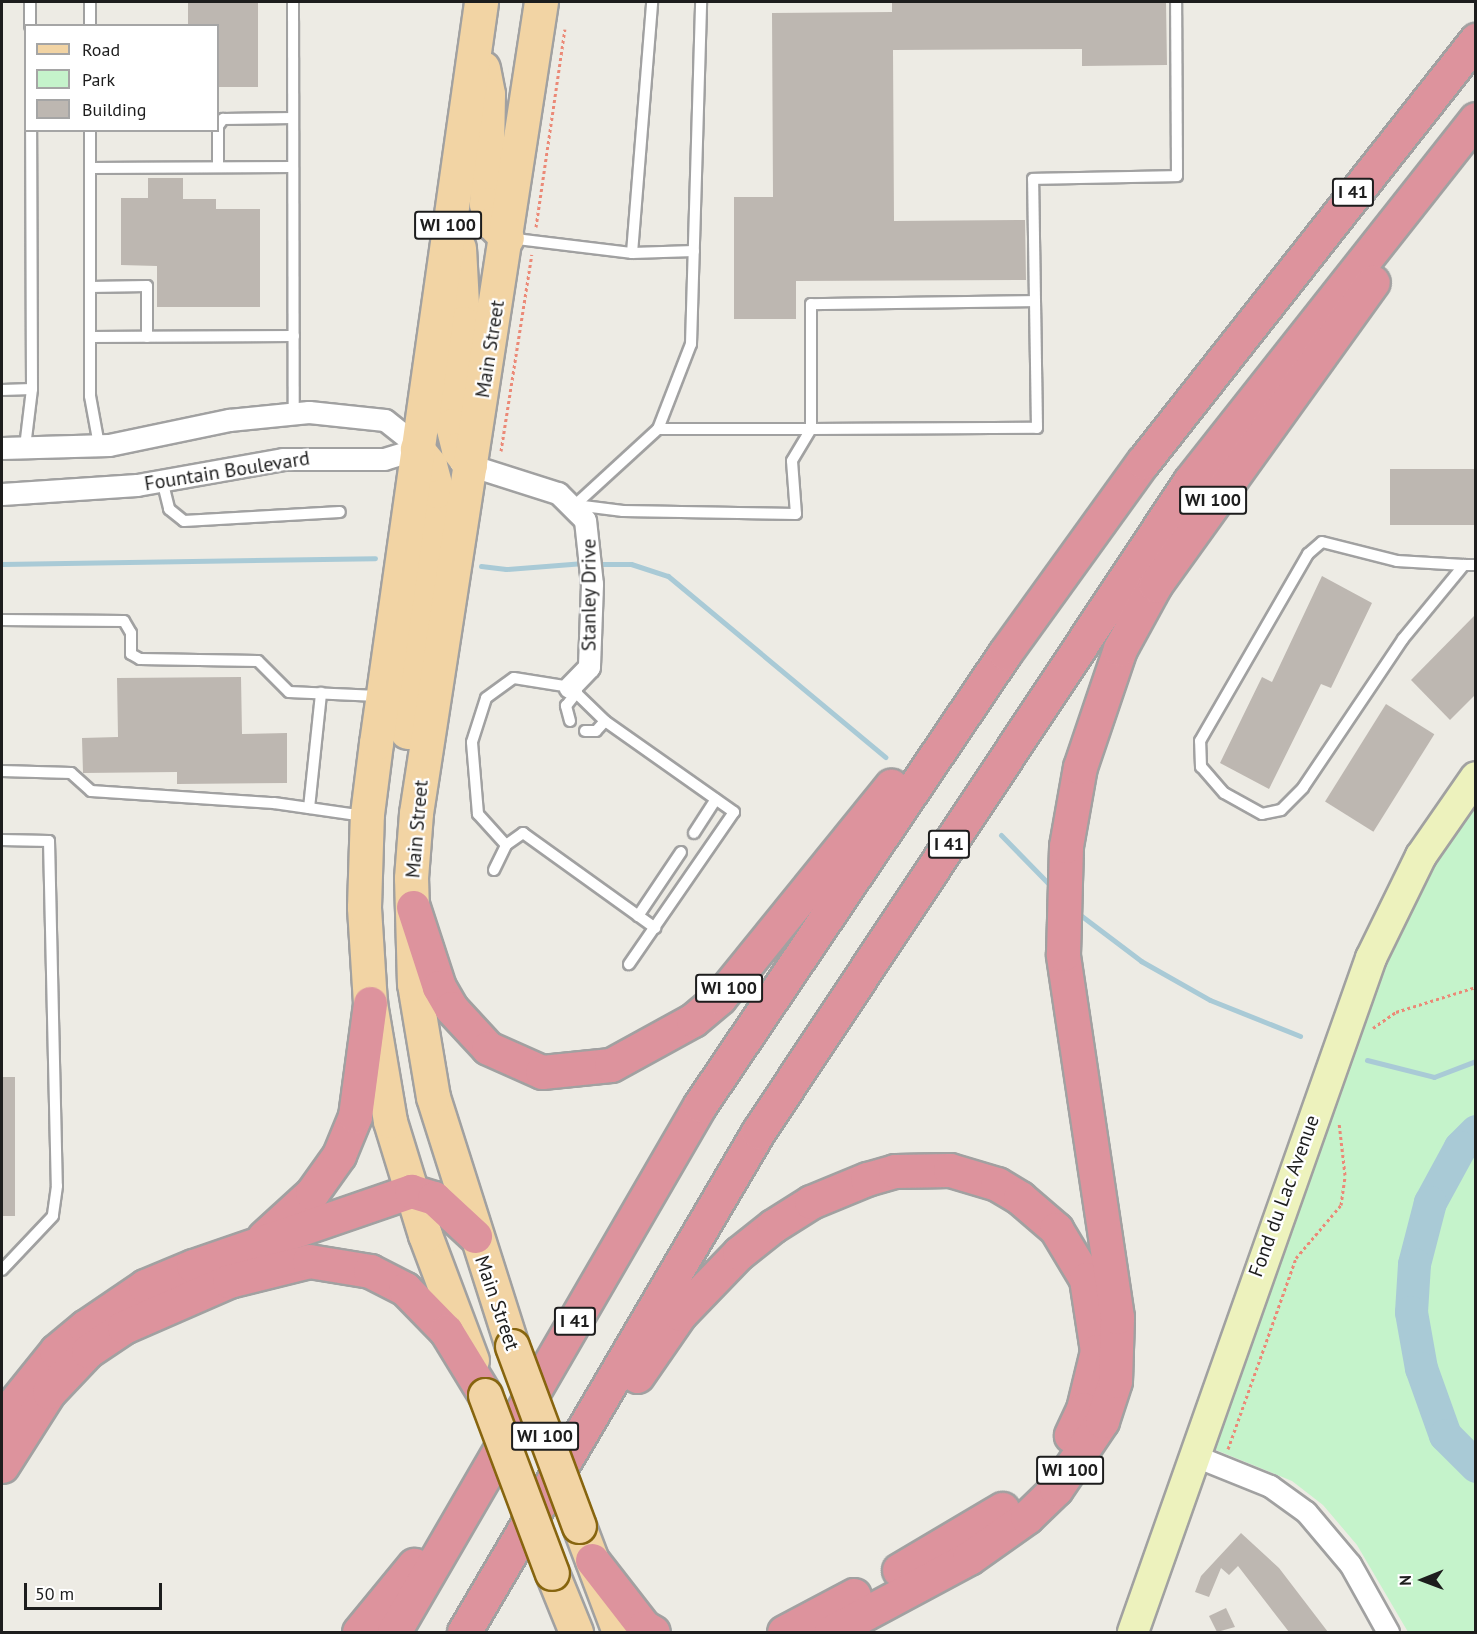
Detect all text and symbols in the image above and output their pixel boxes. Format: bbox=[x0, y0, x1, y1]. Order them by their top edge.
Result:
legend bbox=[24, 24, 219, 132]
text: Road bbox=[82, 38, 120, 61]
text: Park bbox=[82, 68, 115, 91]
text: Building bbox=[82, 98, 146, 121]
road number: I 41 bbox=[1330, 177, 1376, 207]
road number: WI 100 bbox=[414, 210, 482, 240]
street label: Main Street bbox=[470, 298, 510, 400]
street label: Fountain Boulevard bbox=[143, 446, 311, 496]
road number: WI 100 bbox=[1178, 485, 1248, 515]
street label: Stanley Drive bbox=[577, 538, 601, 652]
street label: Main Street bbox=[401, 779, 433, 879]
road number: I 41 bbox=[926, 829, 972, 859]
road number: WI 100 bbox=[694, 973, 764, 1003]
street label: Fond du Lac Avenue bbox=[1243, 1111, 1325, 1281]
street label: Main Street bbox=[470, 1253, 524, 1353]
road number: I 41 bbox=[552, 1306, 598, 1336]
road number: WI 100 bbox=[510, 1421, 580, 1451]
road number: WI 100 bbox=[1036, 1455, 1104, 1485]
north arrow bbox=[1393, 1550, 1453, 1610]
scale bar bbox=[27, 1571, 165, 1609]
text: N bbox=[1395, 1575, 1415, 1586]
text: 50 m bbox=[35, 1582, 74, 1605]

